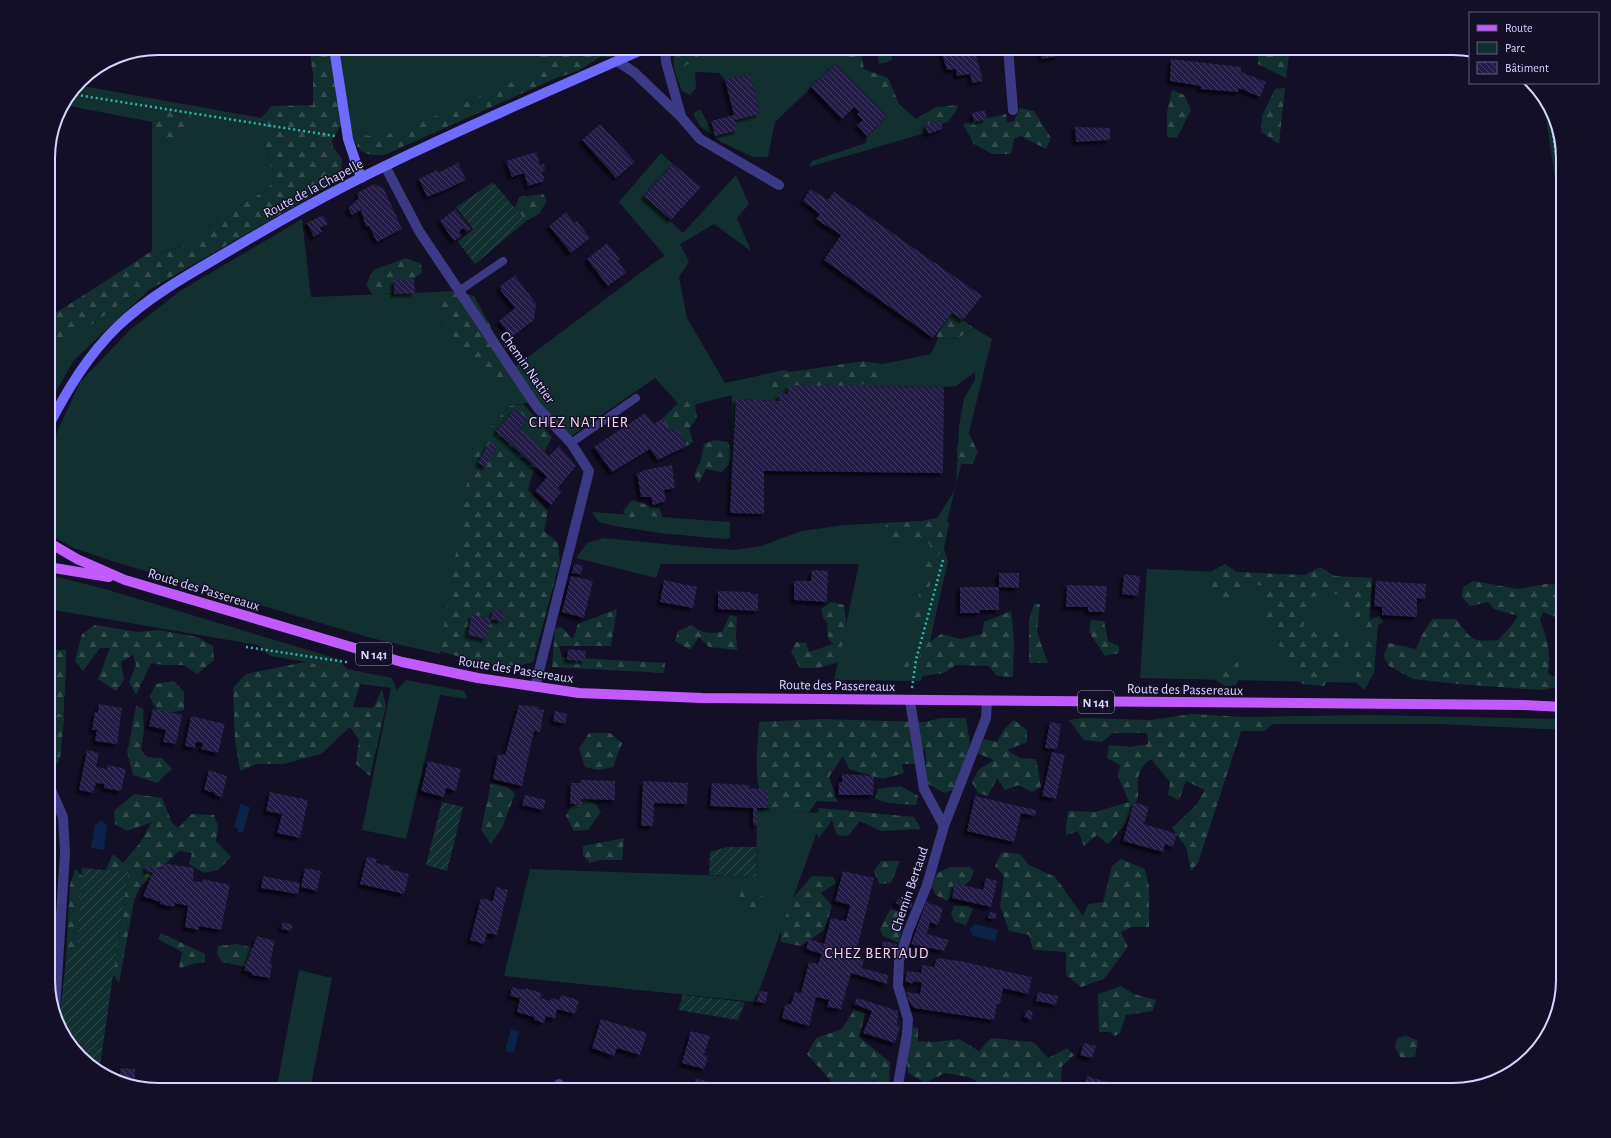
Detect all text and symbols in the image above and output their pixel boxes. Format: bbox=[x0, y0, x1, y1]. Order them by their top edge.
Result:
legend bbox=[1469, 12, 1599, 84]
text: Route bbox=[1505, 22, 1532, 34]
text: Parc bbox=[1505, 42, 1525, 54]
text: Bâtiment bbox=[1505, 62, 1549, 74]
street label: Route de la Chapelle bbox=[261, 157, 366, 221]
street label: Chemin Nattier bbox=[497, 329, 557, 406]
district label: CHEZ NATTIER bbox=[529, 415, 629, 430]
street label: Route des Passereaux bbox=[146, 566, 261, 614]
road number: N 141 bbox=[356, 643, 392, 665]
street label: Route des Passereaux bbox=[457, 654, 574, 686]
street label: Route des Passereaux bbox=[779, 678, 895, 694]
street label: Route des Passereaux bbox=[1127, 682, 1243, 698]
road number: N 141 bbox=[1078, 691, 1114, 713]
street label: Chemin Bertaud bbox=[889, 845, 931, 934]
district label: CHEZ BERTAUD bbox=[825, 946, 929, 961]

